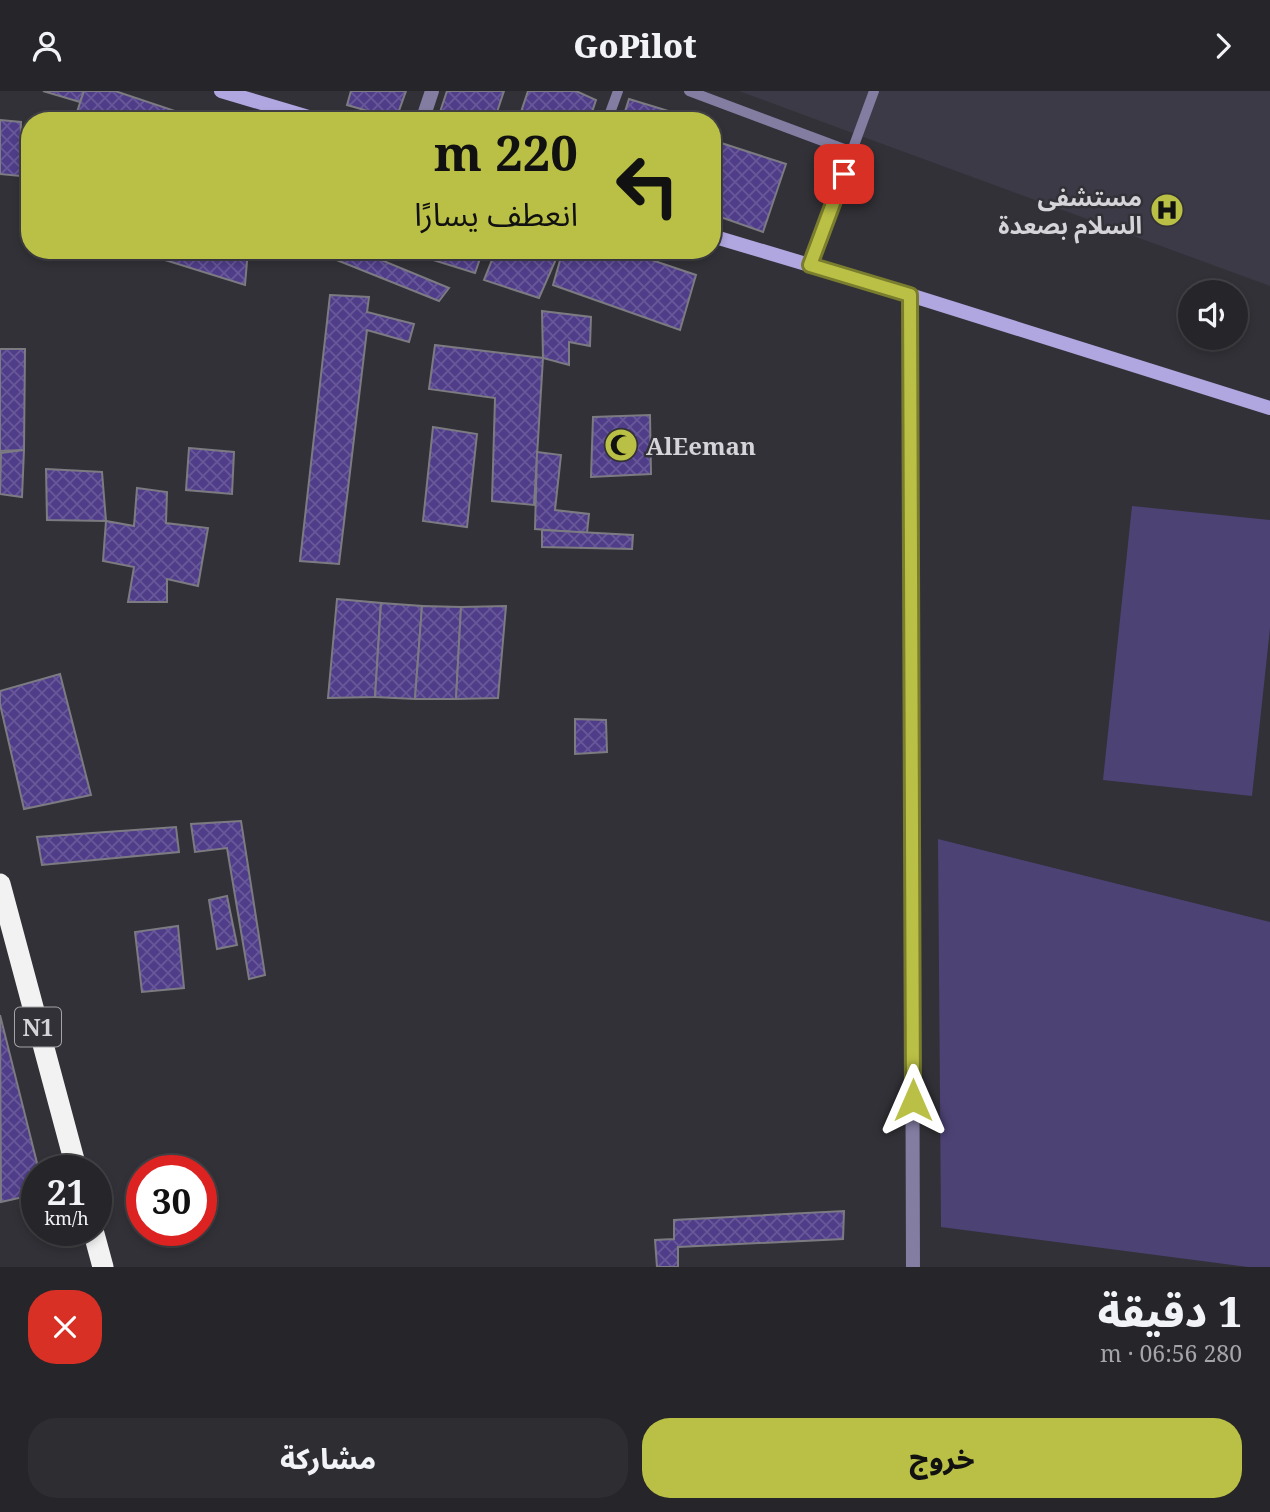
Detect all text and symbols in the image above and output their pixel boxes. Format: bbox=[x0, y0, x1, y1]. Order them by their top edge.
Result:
text: GoPilot bbox=[573, 24, 697, 67]
icon: person bbox=[28, 27, 66, 65]
icon: forward bbox=[1204, 27, 1242, 65]
text: 220 m bbox=[434, 119, 578, 185]
icon: left bbox=[602, 140, 693, 231]
pin bbox=[814, 144, 874, 204]
icon: arrive bbox=[825, 155, 863, 193]
place label: مستشفى السلام بصعدة bbox=[998, 180, 1142, 244]
hospital icon: مستشفى السلام بصعدة bbox=[1148, 191, 1186, 229]
text: انعطف يسارًا bbox=[414, 192, 578, 235]
map controls bbox=[1178, 280, 1248, 350]
button: sound bbox=[1178, 280, 1248, 350]
mosque icon: AlEeman bbox=[602, 426, 640, 464]
place label: AlEeman bbox=[646, 429, 756, 462]
road number: N1 bbox=[15, 1008, 61, 1047]
position arrow bbox=[876, 1063, 950, 1137]
speed limit sign: 30 bbox=[126, 1155, 217, 1246]
text: 21 bbox=[47, 1168, 86, 1215]
text: km/h bbox=[44, 1206, 89, 1230]
text: 1 دقيقة bbox=[1098, 1282, 1242, 1339]
button: close bbox=[28, 1290, 102, 1364]
text: 280 m · 06:56 bbox=[1100, 1337, 1242, 1369]
button: مشاركة bbox=[28, 1418, 628, 1498]
button: خروج bbox=[642, 1418, 1242, 1498]

